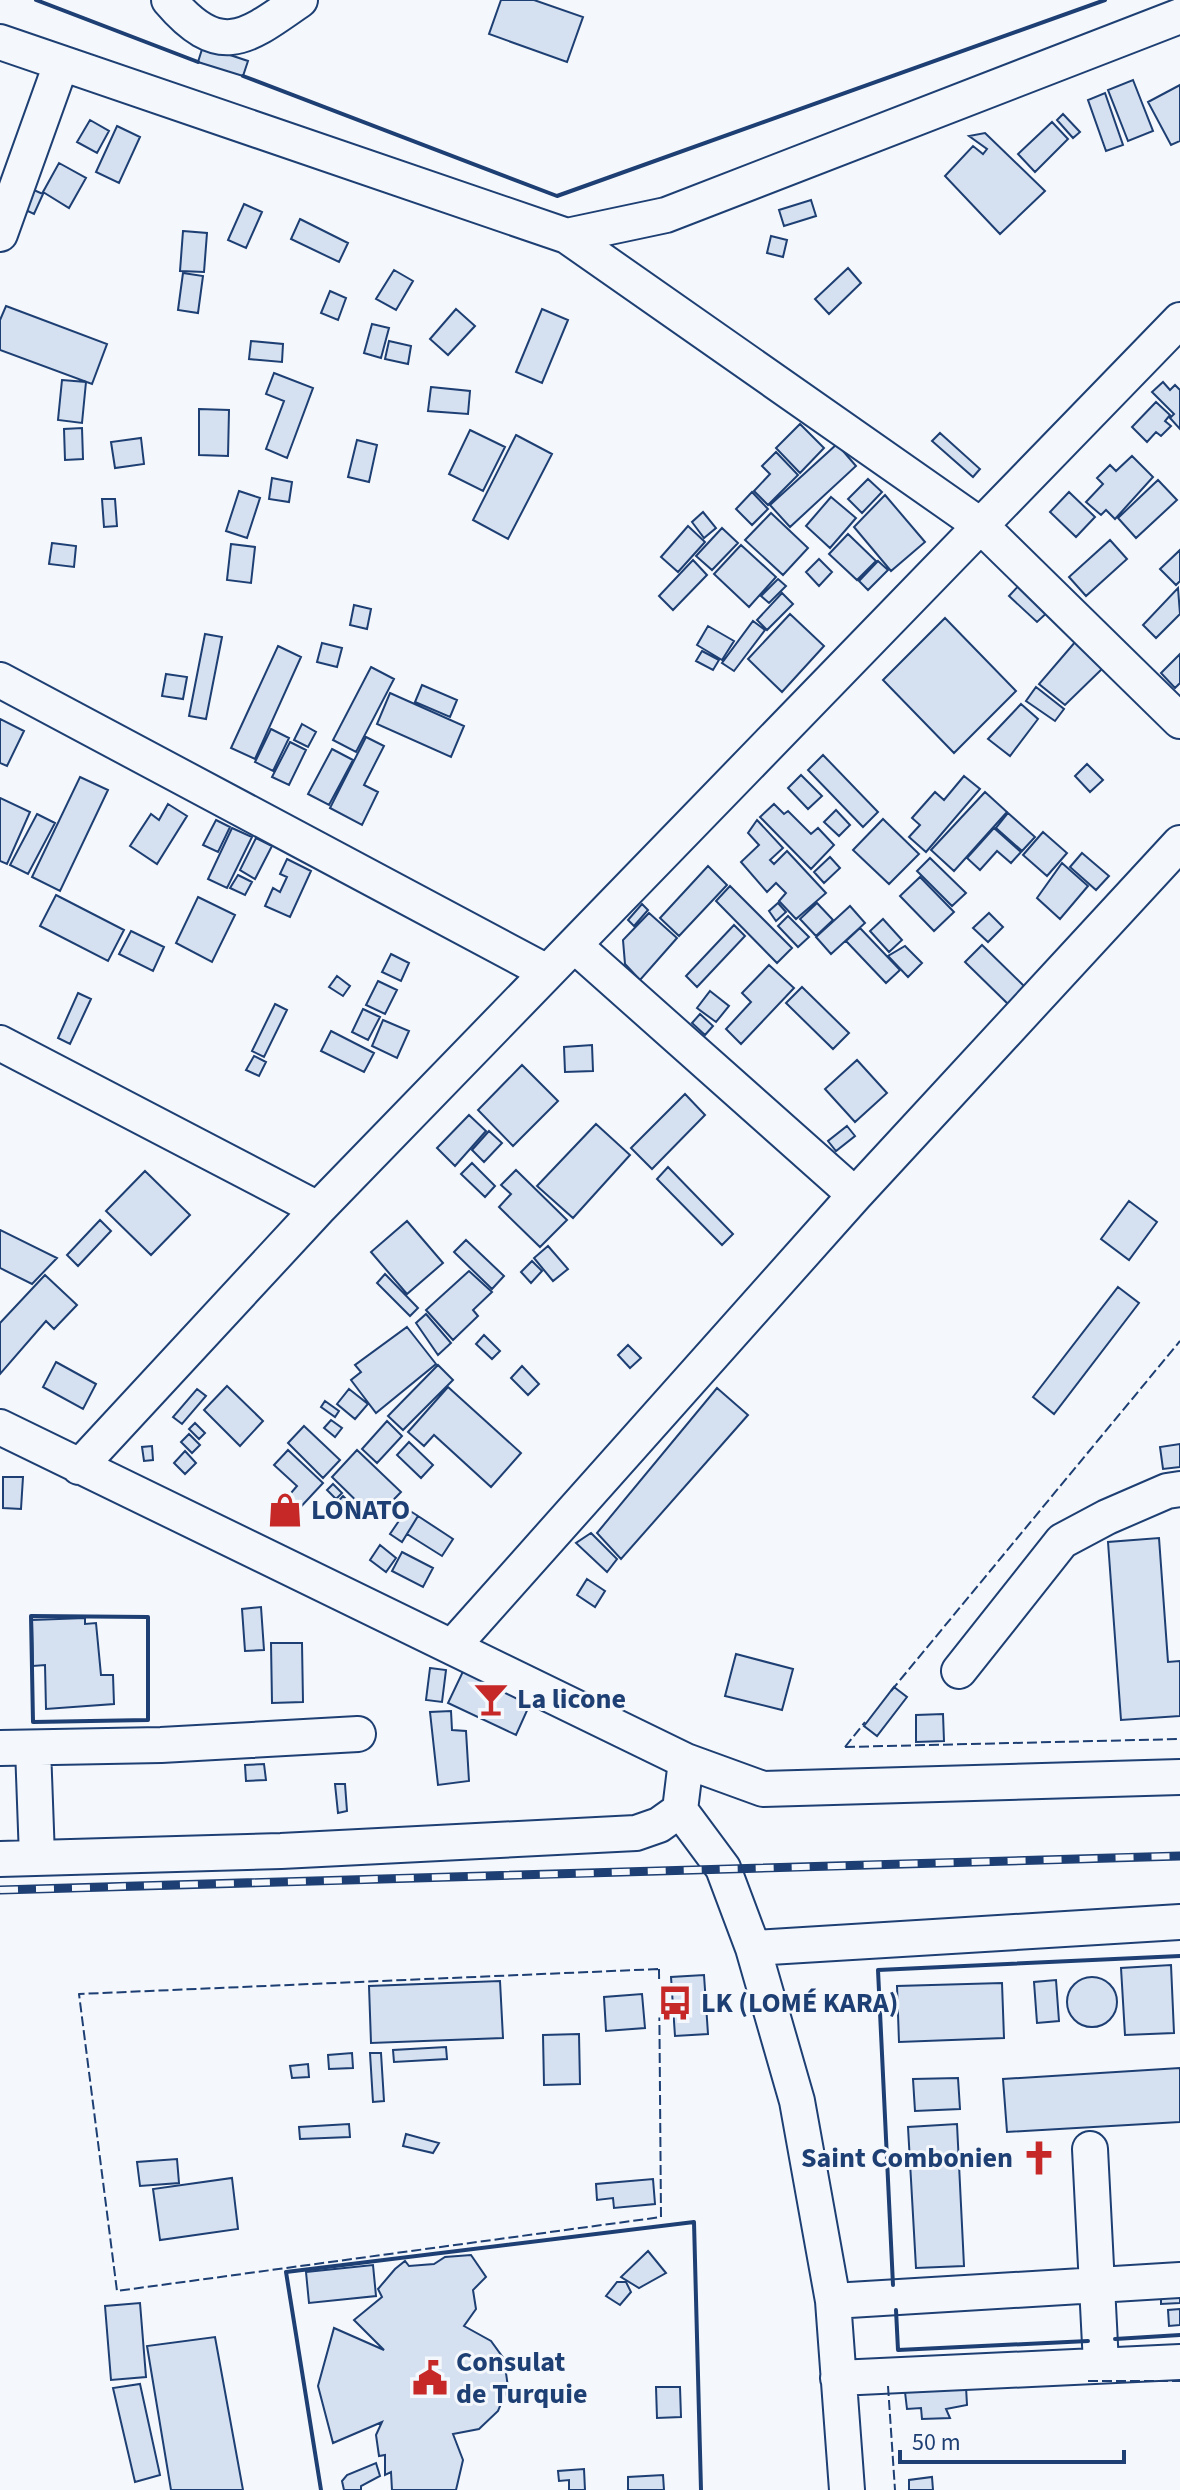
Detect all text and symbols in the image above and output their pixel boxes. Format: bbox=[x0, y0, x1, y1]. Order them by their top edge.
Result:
place label: LONATO bbox=[311, 1490, 410, 1530]
shop icon: LONATO bbox=[266, 1491, 304, 1529]
place label: La licone bbox=[517, 1679, 626, 1719]
bar icon: La licone bbox=[472, 1680, 510, 1718]
place label: LK (LOMÉ KARA) bbox=[701, 1983, 898, 2023]
bus stop icon: LK (LOMÉ KARA) bbox=[656, 1984, 694, 2022]
place label: Saint Combonien bbox=[801, 2138, 1013, 2178]
church icon: Saint Combonien bbox=[1020, 2139, 1058, 2177]
place label: Consulat de Turquie bbox=[456, 2342, 588, 2414]
public building icon: Consulat de Turquie bbox=[411, 2359, 449, 2397]
scale bar bbox=[900, 2414, 1124, 2464]
text: 50 m bbox=[912, 2425, 961, 2460]

